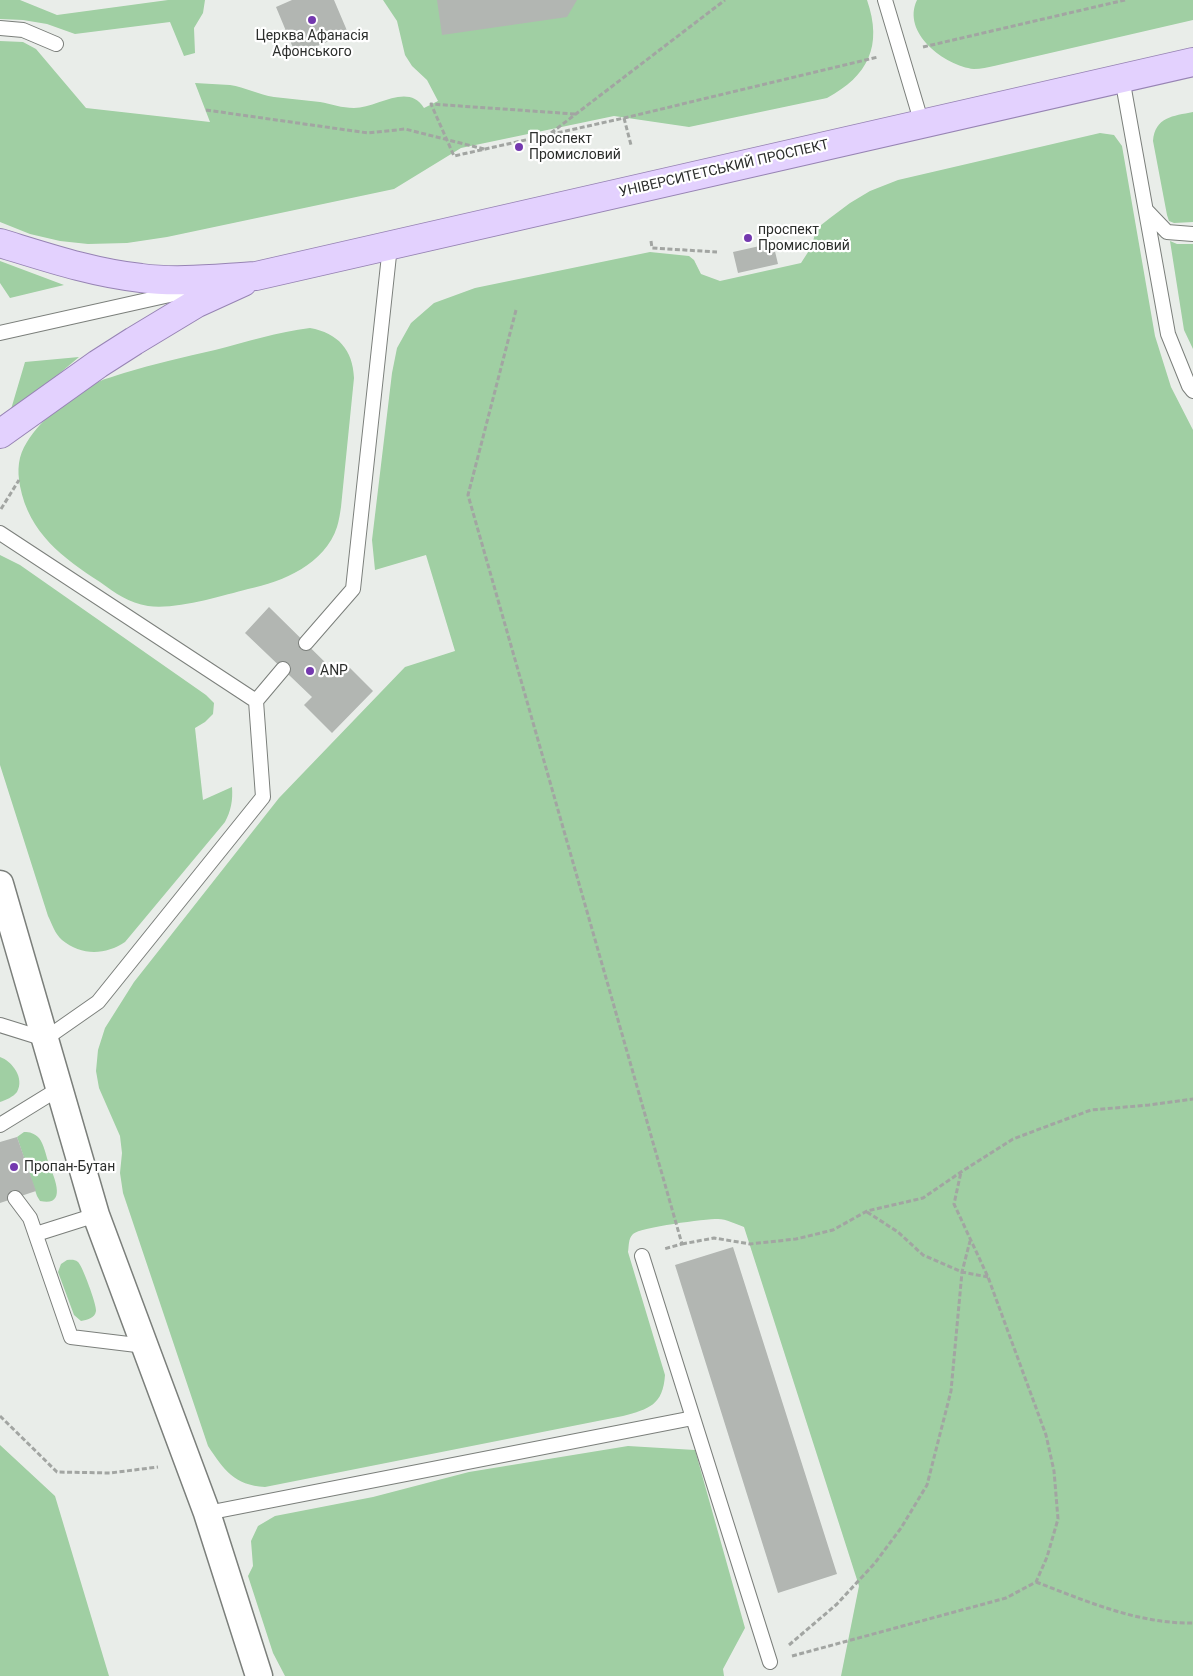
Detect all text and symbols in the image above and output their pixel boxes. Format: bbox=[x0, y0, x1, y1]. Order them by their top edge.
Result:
marker: Церква Афанасія Афонського bbox=[306, 14, 318, 26]
place label: Церква Афанасія Афонського bbox=[255, 28, 369, 60]
place label: Проспект Промисловий bbox=[529, 131, 621, 164]
street label: УНІВЕРСИТЕТСЬКИЙ ПРОСПЕКТ bbox=[617, 137, 831, 201]
marker: Проспект Промисловий bbox=[513, 141, 525, 153]
place label: проспект Промисловий bbox=[758, 222, 850, 254]
marker: проспект Промисловий bbox=[742, 232, 754, 244]
place label: ANP bbox=[320, 663, 348, 679]
marker: ANP bbox=[304, 665, 316, 677]
place label: Пропан-Бутан bbox=[24, 1159, 115, 1175]
marker: Пропан-Бутан bbox=[8, 1161, 20, 1173]

